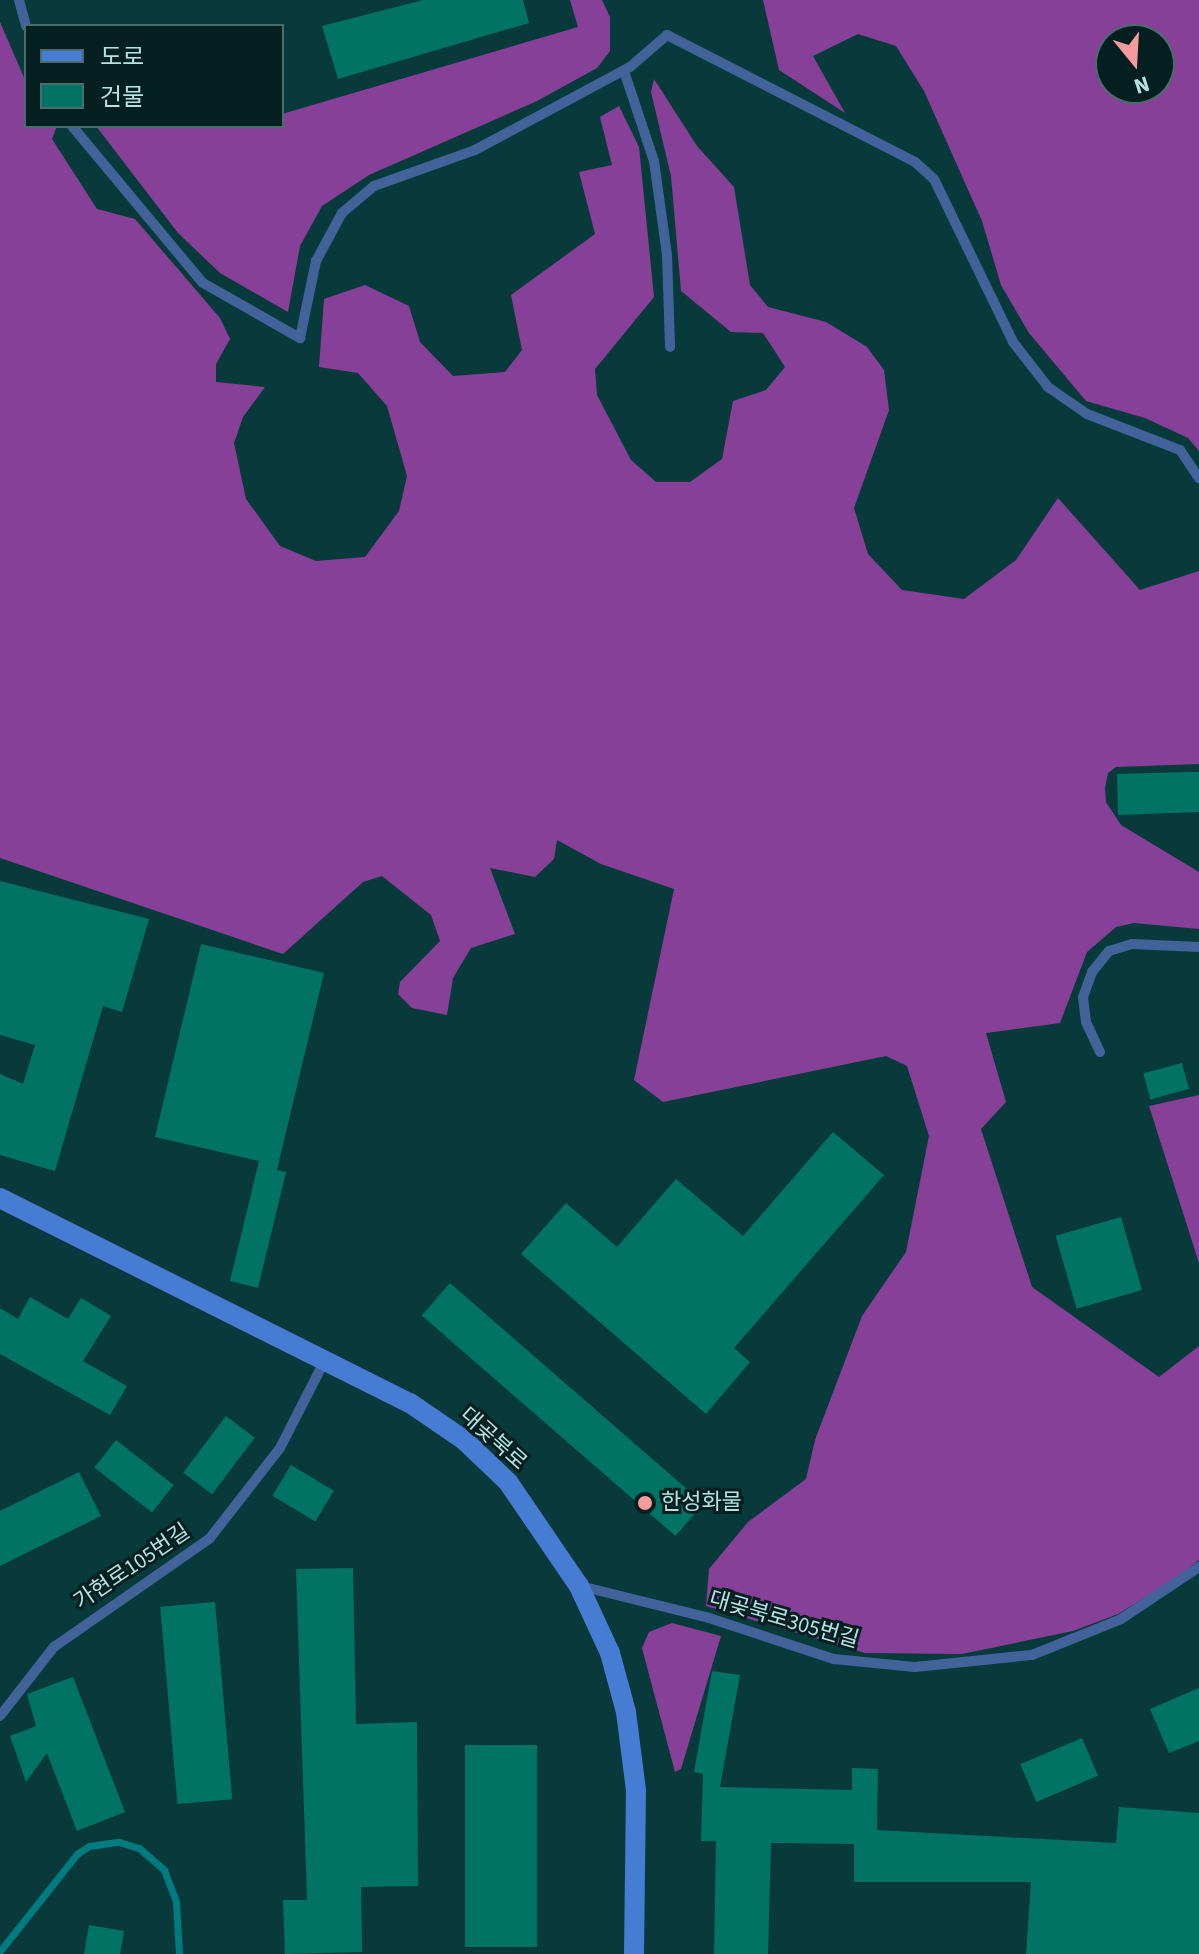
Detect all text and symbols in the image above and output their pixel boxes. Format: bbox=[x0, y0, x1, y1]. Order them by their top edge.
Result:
legend bbox=[24, 24, 284, 128]
north arrow bbox=[1095, 24, 1175, 104]
text: 도로 bbox=[100, 40, 144, 75]
text: N bbox=[1130, 67, 1154, 102]
text: 건물 bbox=[100, 80, 144, 115]
street label: 대곶북로 bbox=[454, 1402, 532, 1476]
place label: 한성화물 bbox=[661, 1490, 742, 1516]
marker: 한성화물 bbox=[636, 1494, 654, 1512]
street label: 가현로105번길 bbox=[69, 1519, 195, 1615]
street label: 대곶북로305번길 bbox=[706, 1586, 862, 1654]

